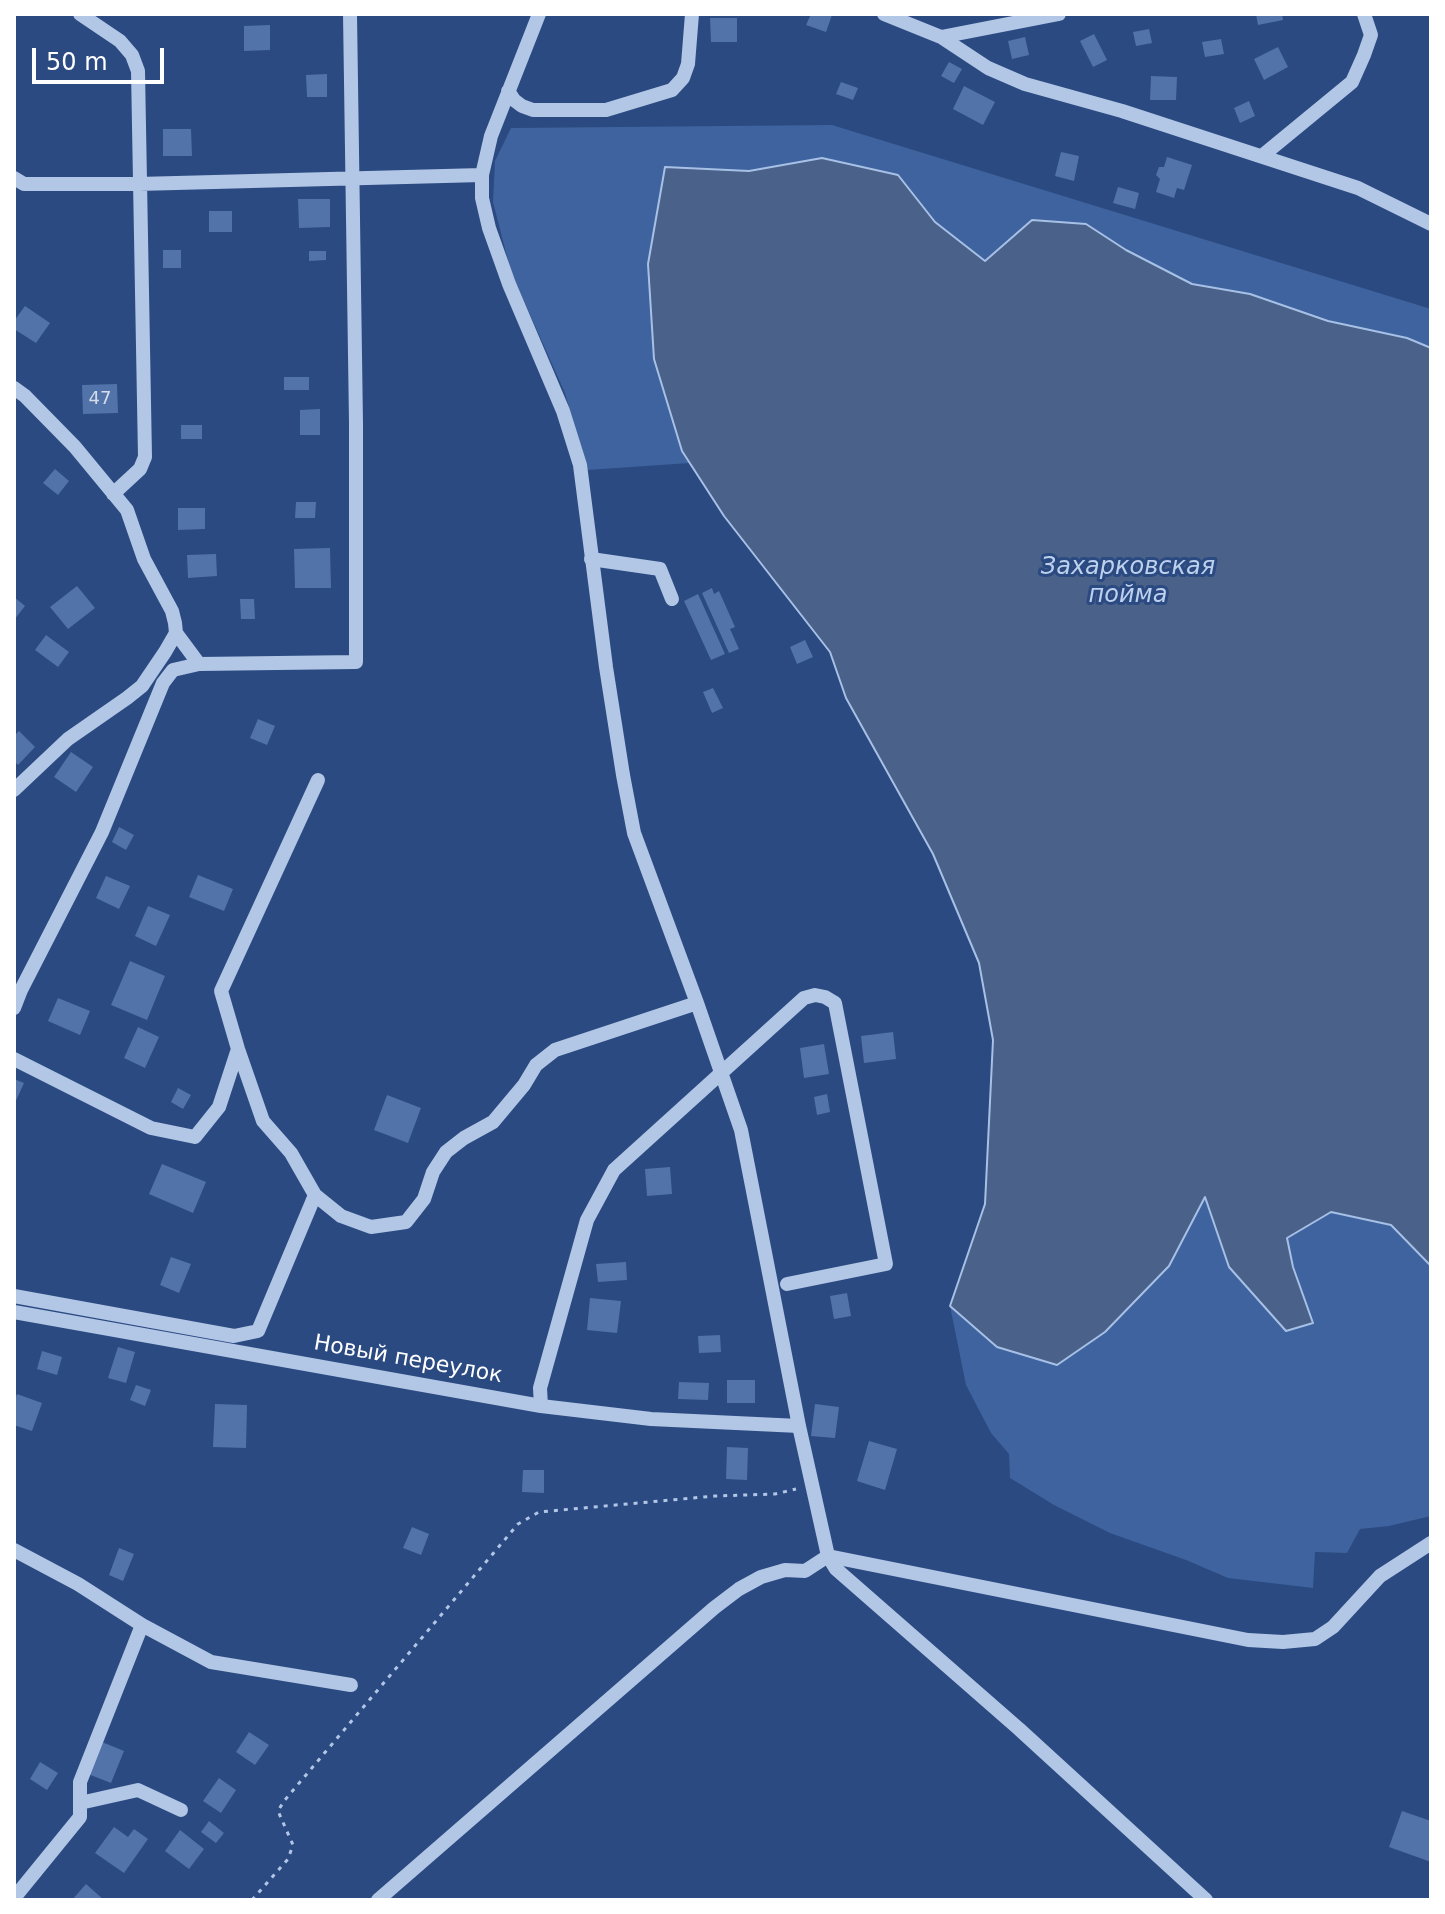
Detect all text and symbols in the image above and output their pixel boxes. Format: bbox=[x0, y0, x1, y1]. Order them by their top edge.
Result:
scale bar bbox=[36, 32, 168, 82]
text: 50 m bbox=[46, 48, 108, 76]
house number: 47 bbox=[89, 388, 111, 410]
water label: Захарковская пойма bbox=[1041, 554, 1215, 610]
street label: Новый переулок bbox=[312, 1330, 504, 1390]

